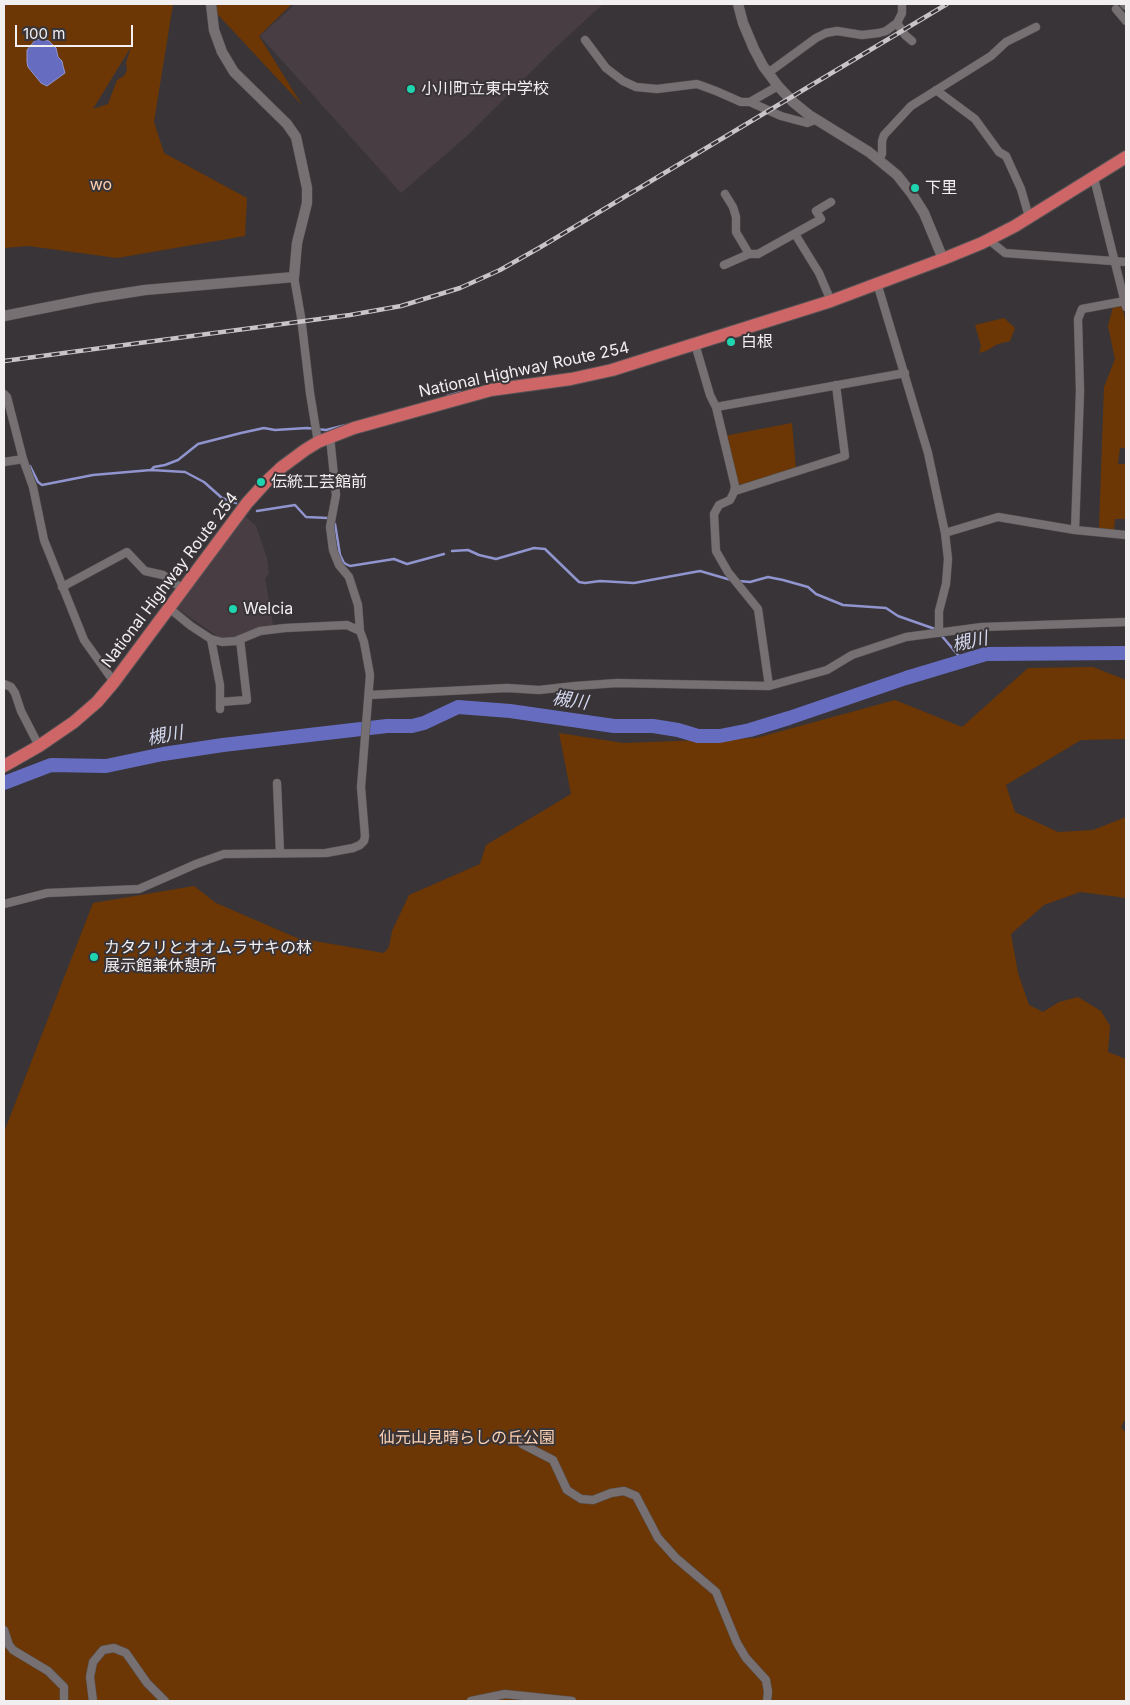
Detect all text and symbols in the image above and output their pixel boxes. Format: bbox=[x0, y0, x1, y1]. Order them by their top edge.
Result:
scale bar bbox=[18, 15, 135, 47]
text: 100 m bbox=[23, 24, 65, 43]
place label: 小川町立東中学校 bbox=[421, 79, 549, 99]
marker: 小川町立東中学校 bbox=[405, 83, 417, 95]
park label: wo bbox=[90, 175, 112, 195]
place label: 下里 bbox=[925, 178, 957, 198]
marker: 下里 bbox=[909, 182, 921, 194]
place label: 白根 bbox=[741, 332, 773, 352]
marker: 白根 bbox=[725, 336, 737, 348]
street label: National Highway Route 254 bbox=[417, 338, 631, 402]
place label: 伝統工芸館前 bbox=[271, 472, 367, 492]
marker: 伝統工芸館前 bbox=[255, 476, 267, 488]
street label: National Highway Route 254 bbox=[98, 488, 242, 672]
place label: Welcia bbox=[243, 599, 293, 619]
marker: Welcia bbox=[227, 603, 239, 615]
water label: 槻川 bbox=[950, 628, 990, 656]
water label: 槻川 bbox=[551, 688, 589, 714]
water label: 槻川 bbox=[145, 722, 185, 750]
place label: カタクリとオオムラサキの林 展示館兼休憩所 bbox=[104, 938, 312, 976]
marker: カタクリとオオムラサキの林 展示館兼休憩所 bbox=[88, 951, 100, 963]
park label: 仙元山見晴らしの丘公園 bbox=[379, 1428, 555, 1448]

